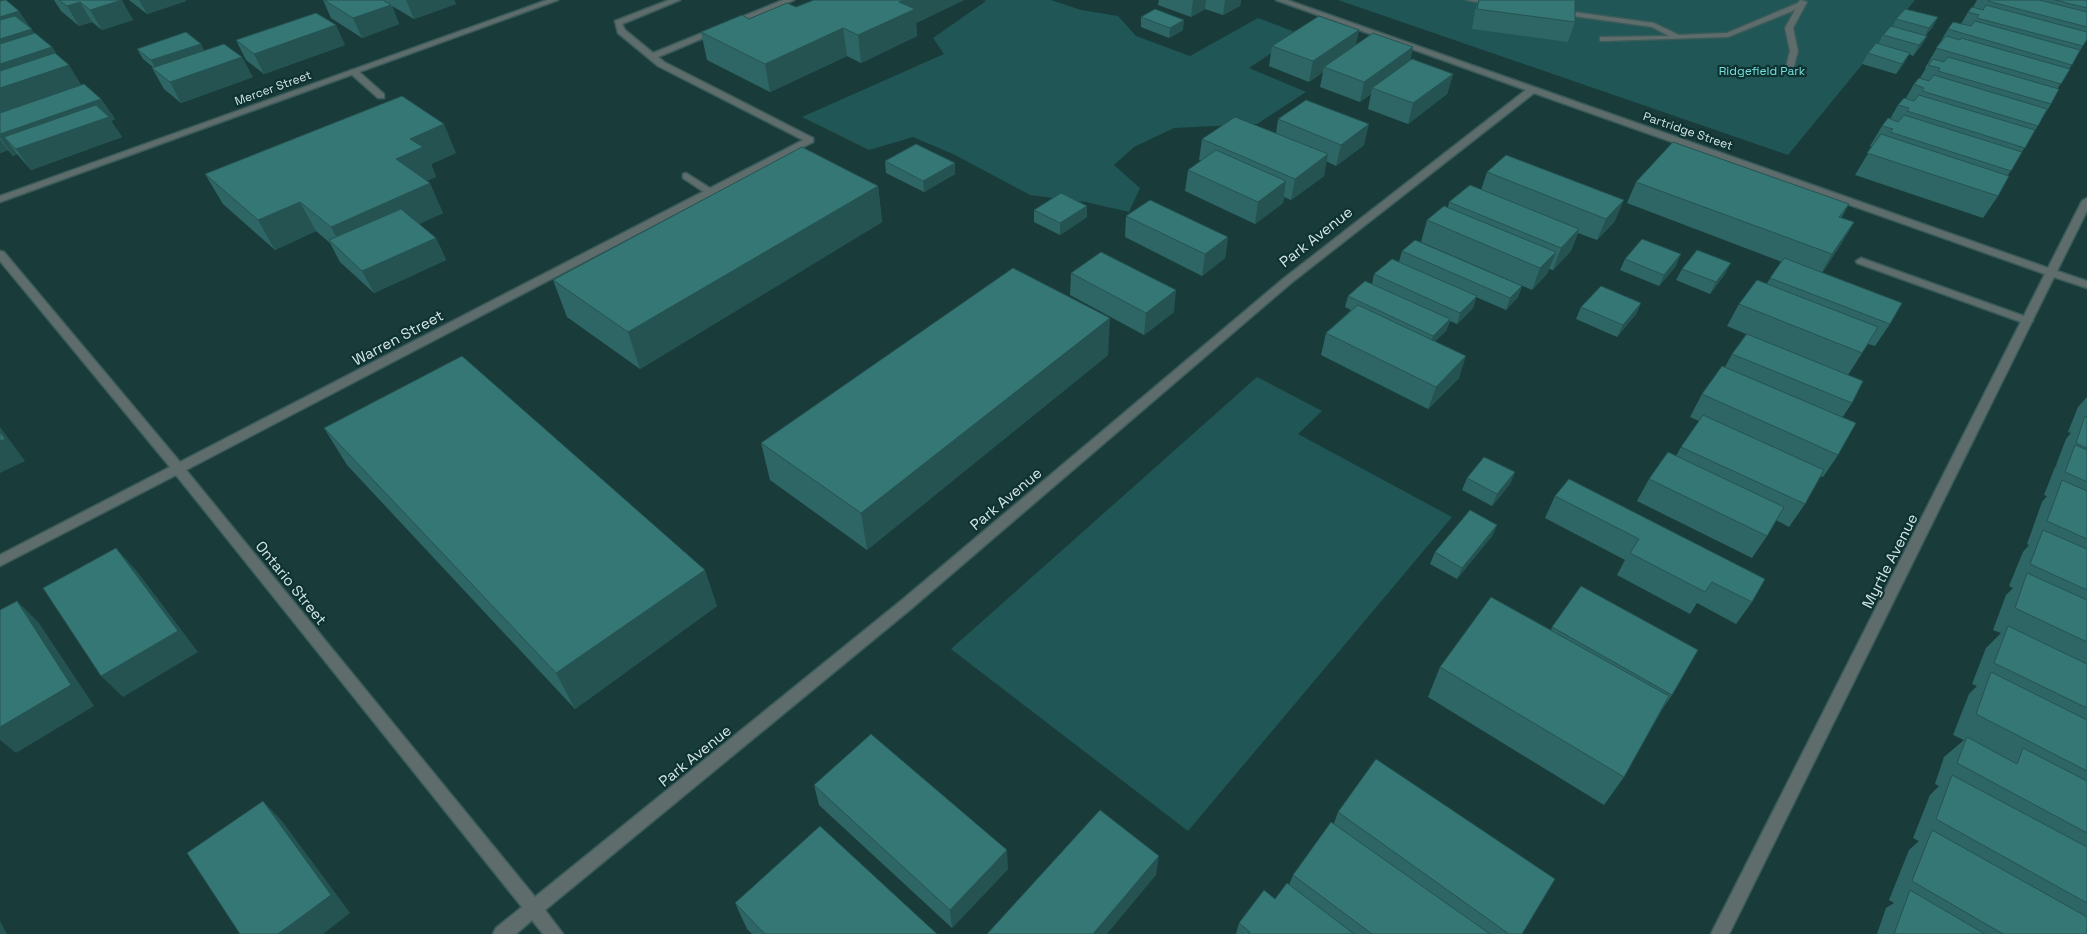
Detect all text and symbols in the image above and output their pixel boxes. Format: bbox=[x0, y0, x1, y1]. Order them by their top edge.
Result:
park label: Ridgefield Park bbox=[1719, 63, 1806, 79]
street label: Mercer Street bbox=[233, 67, 313, 109]
street label: Partridge Street bbox=[1641, 108, 1735, 154]
street label: Park Avenue bbox=[1275, 202, 1356, 271]
street label: Warren Street bbox=[349, 306, 447, 370]
street label: Park Avenue bbox=[966, 463, 1046, 534]
street label: Myrtle Avenue bbox=[1858, 510, 1922, 611]
street label: Ontario Street bbox=[252, 537, 331, 629]
street label: Park Avenue bbox=[655, 721, 735, 791]

